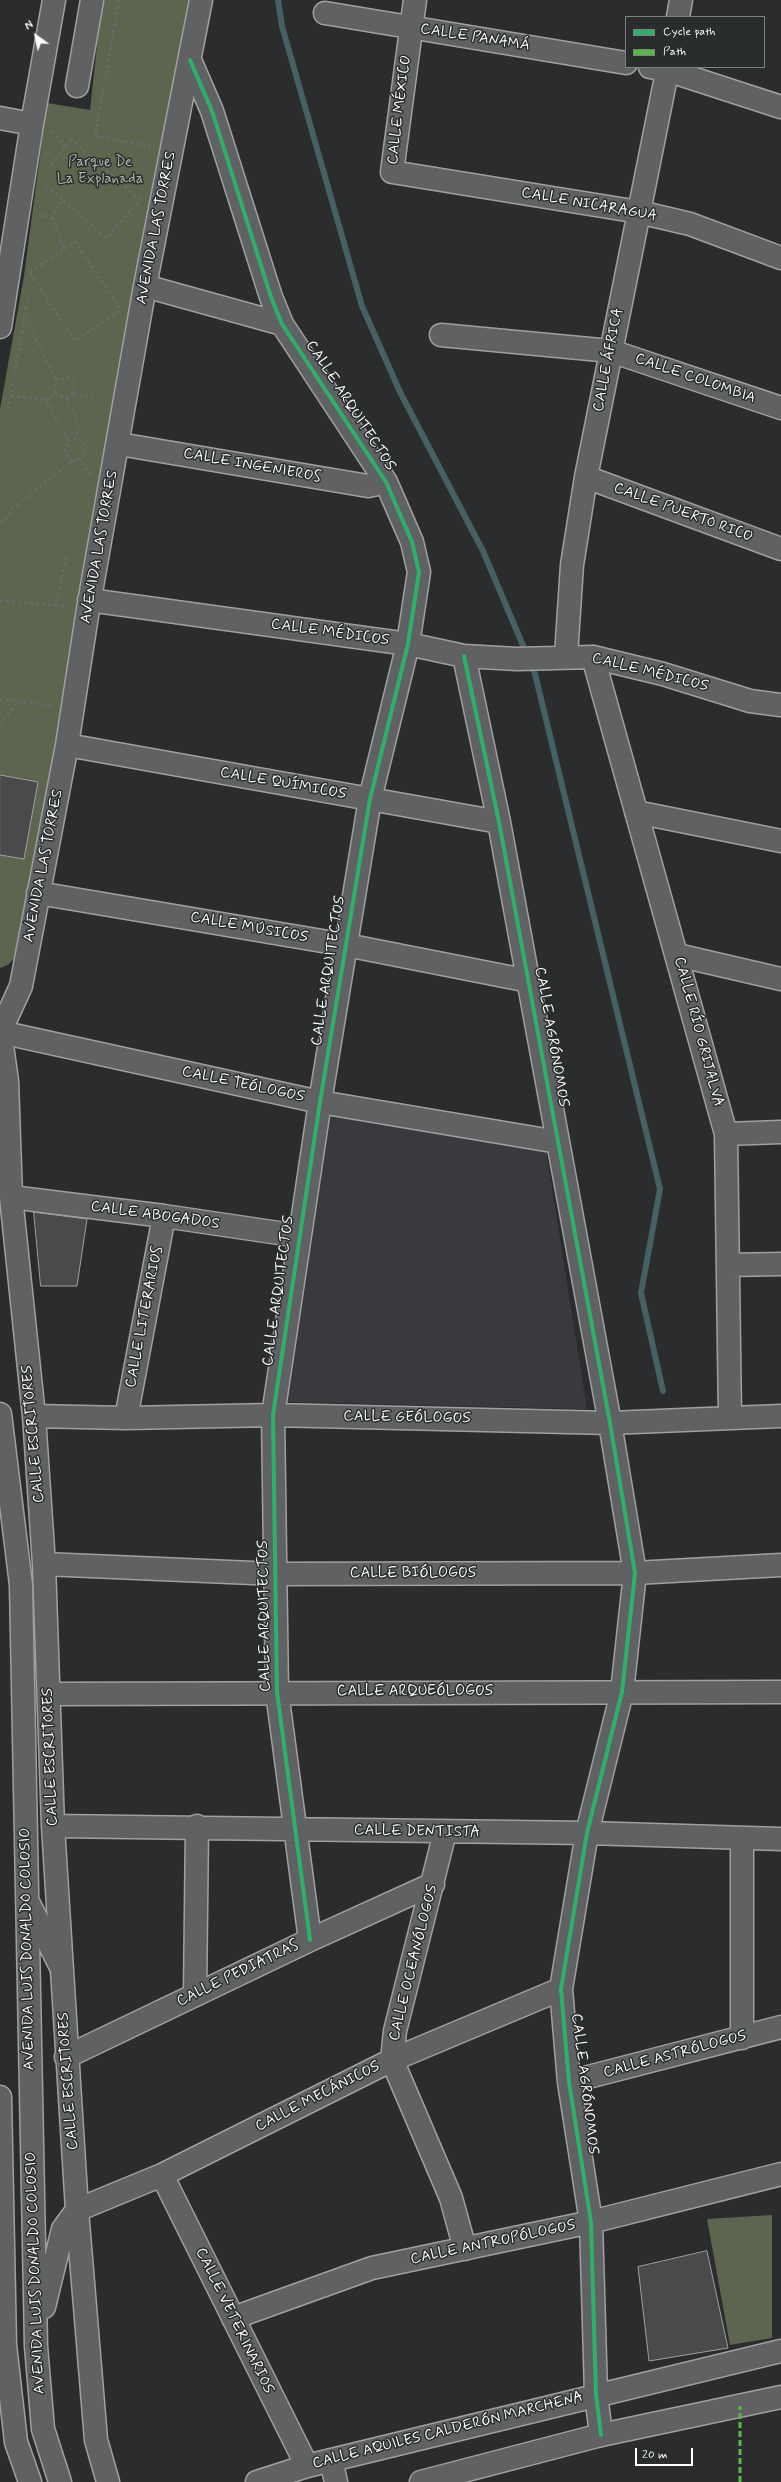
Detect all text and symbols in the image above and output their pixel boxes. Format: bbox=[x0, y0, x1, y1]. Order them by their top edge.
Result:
north arrow bbox=[16, 16, 56, 56]
legend bbox=[625, 16, 765, 68]
text: N bbox=[23, 18, 36, 34]
street label: CALLE PANAMÁ bbox=[419, 20, 531, 56]
text: Cycle path bbox=[663, 24, 715, 40]
text: Path bbox=[663, 44, 686, 60]
street label: CALLE MÉXICO bbox=[384, 54, 416, 166]
street label: AVENIDA LAS TORRES bbox=[133, 150, 181, 306]
park label: Parque De La Explanada bbox=[57, 154, 143, 189]
street label: CALLE NICARAGUA bbox=[520, 184, 658, 226]
street label: CALLE ÁFRICA bbox=[590, 307, 628, 413]
street label: CALLE ARQUITECTOS bbox=[301, 338, 399, 474]
street label: CALLE COLOMBIA bbox=[632, 350, 758, 408]
street label: CALLE INGENIEROS bbox=[182, 445, 322, 487]
street label: AVENIDA LAS TORRES bbox=[78, 469, 122, 625]
street label: CALLE PUERTO RICO bbox=[611, 479, 755, 547]
street label: CALLE MÉDICOS bbox=[270, 616, 390, 650]
street label: CALLE MÉDICOS bbox=[590, 650, 710, 696]
street label: CALLE QUÍMICOS bbox=[218, 764, 348, 804]
street label: AVENIDA LAS TORRES bbox=[20, 788, 68, 944]
street label: CALLE ARQUITECTOS bbox=[308, 895, 350, 1047]
street label: CALLE MÚSICOS bbox=[189, 909, 309, 947]
street label: CALLE RÍO GRIJALVA bbox=[669, 955, 727, 1109]
street label: CALLE AGRÓNOMOS bbox=[530, 966, 572, 1108]
street label: CALLE TEÓLOGOS bbox=[180, 1063, 306, 1107]
street label: CALLE ABOGADOS bbox=[89, 1198, 221, 1234]
street label: CALLE ARQUITECTOS bbox=[260, 1215, 298, 1367]
street label: CALLE LITERARIOS bbox=[122, 1245, 168, 1389]
street label: CALLE ESCRITORES bbox=[19, 1364, 49, 1504]
street label: CALLE GEÓLOGOS bbox=[343, 1408, 471, 1428]
street label: CALLE ARQUITECTOS bbox=[255, 1540, 275, 1692]
street label: CALLE BIÓLOGOS bbox=[350, 1565, 476, 1583]
street label: CALLE ARQUEÓLOGOS bbox=[337, 1683, 493, 1701]
street label: CALLE ESCRITORES bbox=[40, 1688, 62, 1826]
street label: CALLE DENTISTA bbox=[354, 1822, 480, 1842]
street label: AVENIDA LUIS DONALDO COLOSIO bbox=[17, 1828, 39, 2070]
street label: CALLE OCEANÓLOGOS bbox=[386, 1883, 442, 2043]
street label: CALLE PEDIATRAS bbox=[174, 1937, 302, 2011]
street label: CALLE ESCRITORES bbox=[55, 2011, 83, 2151]
street label: CALLE AGRÓNOMOS bbox=[566, 2013, 602, 2155]
street label: CALLE ASTRÓLOGOS bbox=[602, 2027, 748, 2083]
street label: CALLE MECÁNICOS bbox=[253, 2058, 383, 2136]
street label: AVENIDA LUIS DONALDO COLOSIO bbox=[23, 2152, 49, 2394]
street label: CALLE ANTROPÓLOGOS bbox=[409, 2217, 577, 2269]
street label: CALLE VETERINARIOS bbox=[191, 2245, 277, 2397]
street label: CALLE AQUILES CALDERÓN MARCHENA bbox=[311, 2389, 585, 2473]
scale bar bbox=[637, 2440, 695, 2466]
text: 20 m bbox=[642, 2447, 668, 2463]

